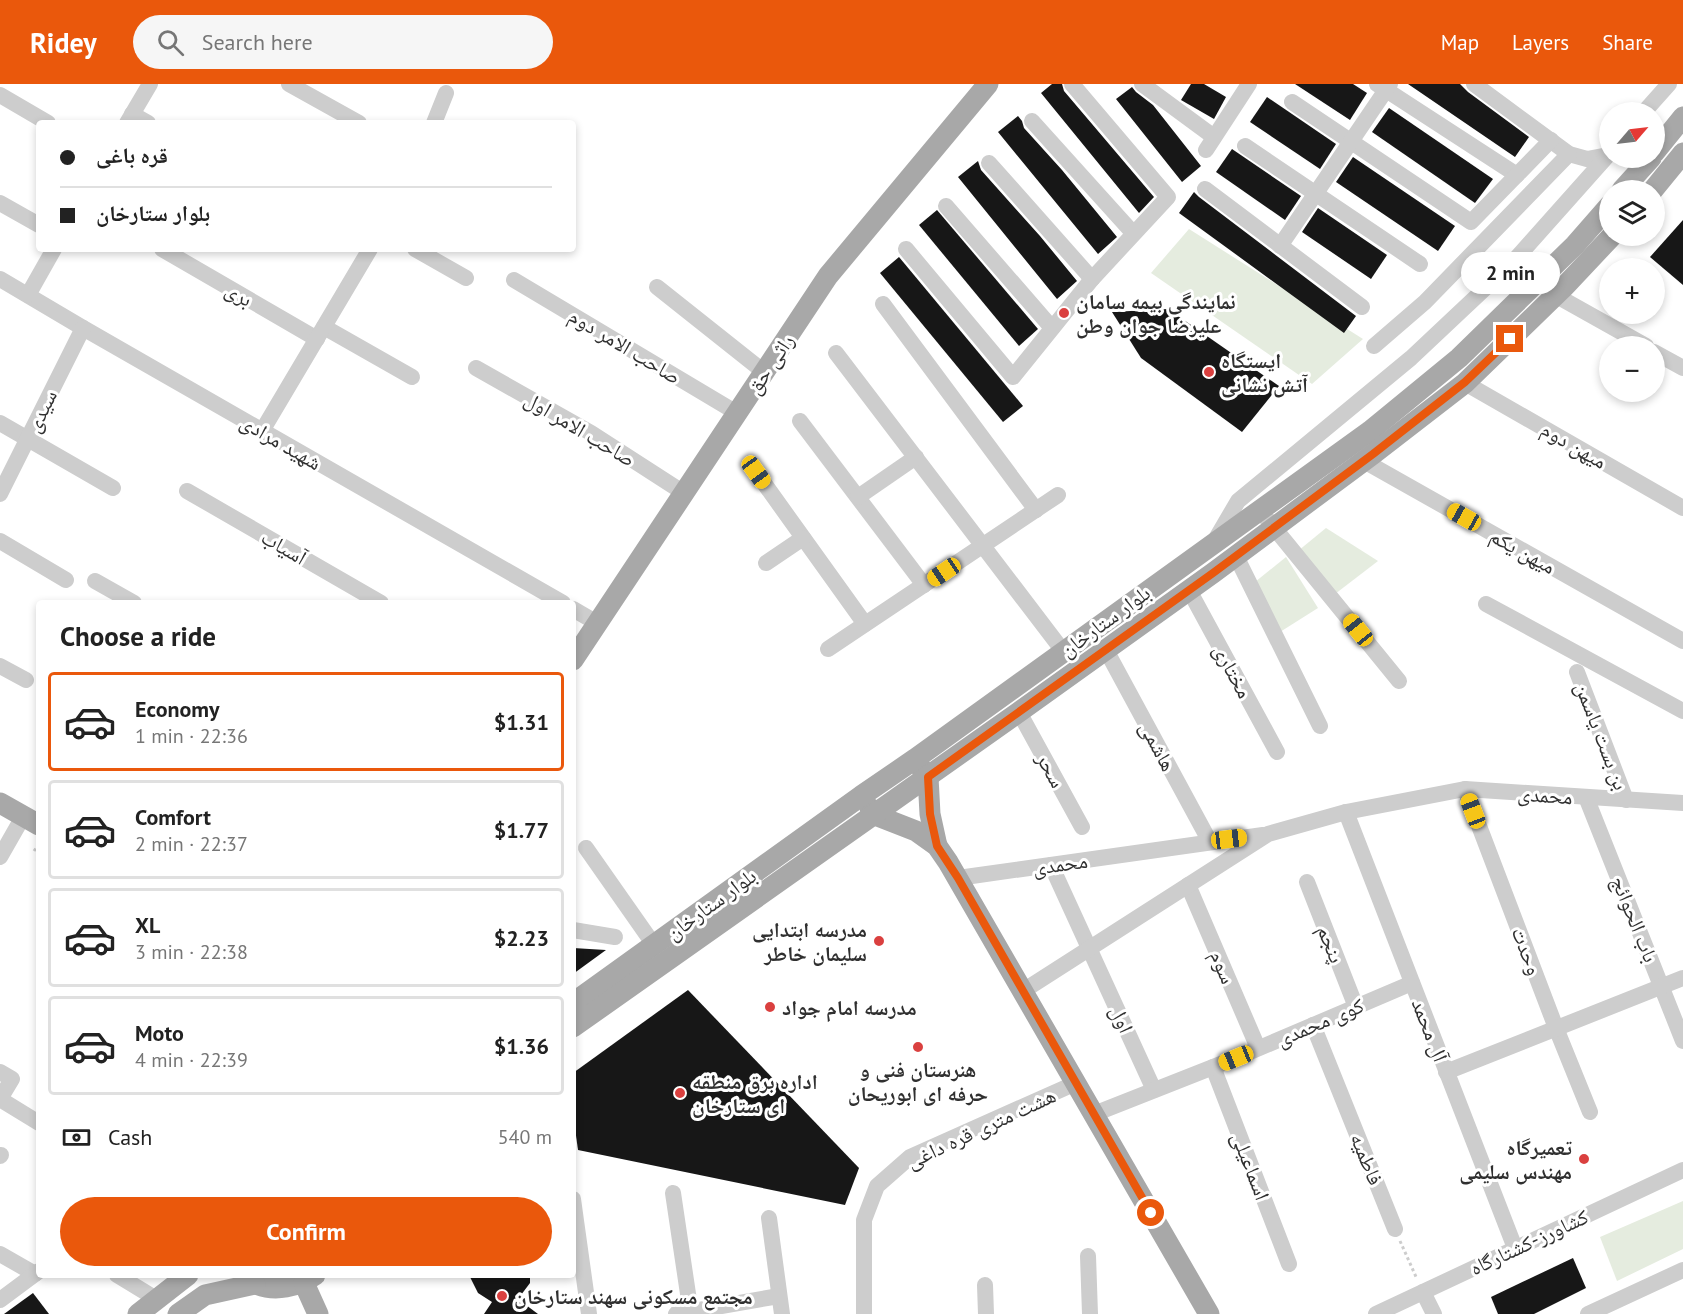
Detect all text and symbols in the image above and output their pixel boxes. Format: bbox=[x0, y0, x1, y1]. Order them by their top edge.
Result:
search box bbox=[133, 15, 553, 69]
text: Ridey bbox=[30, 24, 97, 61]
icon: search bbox=[154, 26, 187, 59]
text: Search here bbox=[202, 28, 313, 56]
text: Map bbox=[1441, 29, 1479, 56]
text: Layers bbox=[1512, 29, 1569, 56]
text: Share bbox=[1602, 29, 1653, 56]
north arrow bbox=[1599, 102, 1665, 168]
map controls bbox=[1599, 102, 1665, 402]
text: قره باغی bbox=[96, 141, 168, 169]
button: layers bbox=[1599, 180, 1665, 246]
text: بلوار ستارخان bbox=[96, 199, 210, 227]
callout: 2 min bbox=[1460, 252, 1559, 294]
button: + bbox=[1599, 258, 1665, 324]
text: 2 min bbox=[1486, 260, 1535, 286]
street label: بری bbox=[220, 275, 258, 313]
place label: نمایندگی بیمه سامان علیرضا جوان وطن bbox=[1076, 288, 1236, 339]
street label: صاحب الامر دوم bbox=[563, 302, 686, 391]
marker: نمایندگی بیمه سامان علیرضا جوان وطن bbox=[1057, 306, 1071, 320]
route end bbox=[1496, 325, 1523, 352]
street label: راثی حق bbox=[740, 329, 800, 399]
button: − bbox=[1599, 336, 1665, 402]
place label: ایستگاه آتش نشانی bbox=[1221, 347, 1308, 398]
marker: ایستگاه آتش نشانی bbox=[1202, 365, 1216, 379]
street label: سیدی bbox=[19, 385, 63, 437]
street label: صاحب الامر اول bbox=[520, 385, 640, 473]
street label: شهید مرادی bbox=[235, 408, 327, 476]
street label: میهن دوم bbox=[1536, 415, 1612, 476]
car bbox=[738, 452, 774, 492]
car bbox=[1444, 500, 1484, 534]
street label: میهن یکم bbox=[1485, 522, 1561, 581]
street label: آسیاب bbox=[257, 523, 312, 571]
car bbox=[924, 554, 964, 590]
street label: بلوار ستارخان bbox=[1054, 579, 1156, 663]
car bbox=[1340, 610, 1376, 650]
text: Choose a ride bbox=[60, 619, 216, 653]
street label: مختاری bbox=[1208, 639, 1258, 703]
street label: بن بست یاسمن bbox=[1569, 678, 1635, 794]
icon: car bbox=[63, 695, 117, 749]
text: Economy bbox=[135, 695, 219, 723]
text: $1.31 bbox=[494, 708, 549, 736]
street label: هاشمی bbox=[1134, 716, 1182, 776]
text: 1 min · 22:36 bbox=[135, 723, 248, 749]
street label: سحر bbox=[1030, 747, 1072, 792]
street label: محمدی bbox=[1517, 780, 1573, 810]
car bbox=[1458, 791, 1488, 831]
icon: car bbox=[63, 803, 117, 857]
text: Comfort bbox=[135, 803, 211, 831]
text: $1.77 bbox=[494, 816, 549, 844]
car bbox=[1210, 828, 1248, 850]
text: 2 min · 22:37 bbox=[135, 831, 248, 857]
street label: محمدی bbox=[1031, 847, 1089, 881]
street label: بلوار ستارخان bbox=[660, 862, 762, 946]
street label: باب الحوائج bbox=[1605, 872, 1665, 966]
icon: car bbox=[63, 911, 117, 965]
text: XL bbox=[135, 911, 160, 939]
place label: مدرسه ابتدایی سلیمان خاطر bbox=[752, 916, 867, 967]
street label: پنجم bbox=[1310, 921, 1351, 967]
street label: وحدت bbox=[1506, 923, 1548, 979]
text: $2.23 bbox=[494, 924, 549, 952]
marker: مدرسه ابتدایی سلیمان خاطر bbox=[872, 934, 886, 948]
text: 3 min · 22:38 bbox=[135, 939, 248, 965]
street label: سوم bbox=[1203, 946, 1242, 988]
street label: کوی محمدی bbox=[1272, 991, 1368, 1052]
place label: مدرسه امام جواد bbox=[782, 994, 917, 1022]
street label: آل محمد bbox=[1406, 995, 1455, 1066]
marker: مدرسه امام جواد bbox=[763, 1000, 777, 1014]
street label: اول bbox=[1104, 1001, 1140, 1037]
icon: car bbox=[63, 1019, 117, 1073]
text: Moto bbox=[135, 1019, 184, 1047]
text: $1.36 bbox=[494, 1032, 549, 1060]
marker: هنرستان فنی و حرفه ای ابوریحان bbox=[911, 1040, 925, 1054]
car bbox=[1216, 1043, 1256, 1073]
text: 4 min · 22:39 bbox=[135, 1047, 248, 1073]
place label: هنرستان فنی و حرفه ای ابوریحان bbox=[848, 1056, 988, 1107]
place label: اداره برق منطقه ای ستارخان bbox=[692, 1068, 818, 1119]
street label: هشت متری قره داغی bbox=[902, 1082, 1060, 1174]
marker: اداره برق منطقه ای ستارخان bbox=[673, 1086, 687, 1100]
icon: cash bbox=[60, 1121, 93, 1154]
text: Cash bbox=[108, 1123, 152, 1151]
text: 540 m bbox=[498, 1124, 552, 1150]
street label: اسماعیلی bbox=[1226, 1128, 1276, 1204]
street label: فاطمیه bbox=[1344, 1129, 1390, 1189]
place label: تعمیرگاه مهندس سلیمی bbox=[1459, 1134, 1572, 1185]
marker: تعمیرگاه مهندس سلیمی bbox=[1577, 1152, 1591, 1166]
button: Confirm bbox=[60, 1197, 552, 1266]
route start bbox=[1137, 1199, 1164, 1226]
street label: کشاورز-کشتارگاه bbox=[1465, 1203, 1593, 1281]
place label: مجتمع مسکونی سهند ستارخان bbox=[514, 1283, 753, 1311]
marker: مجتمع مسکونی سهند ستارخان bbox=[495, 1289, 509, 1303]

